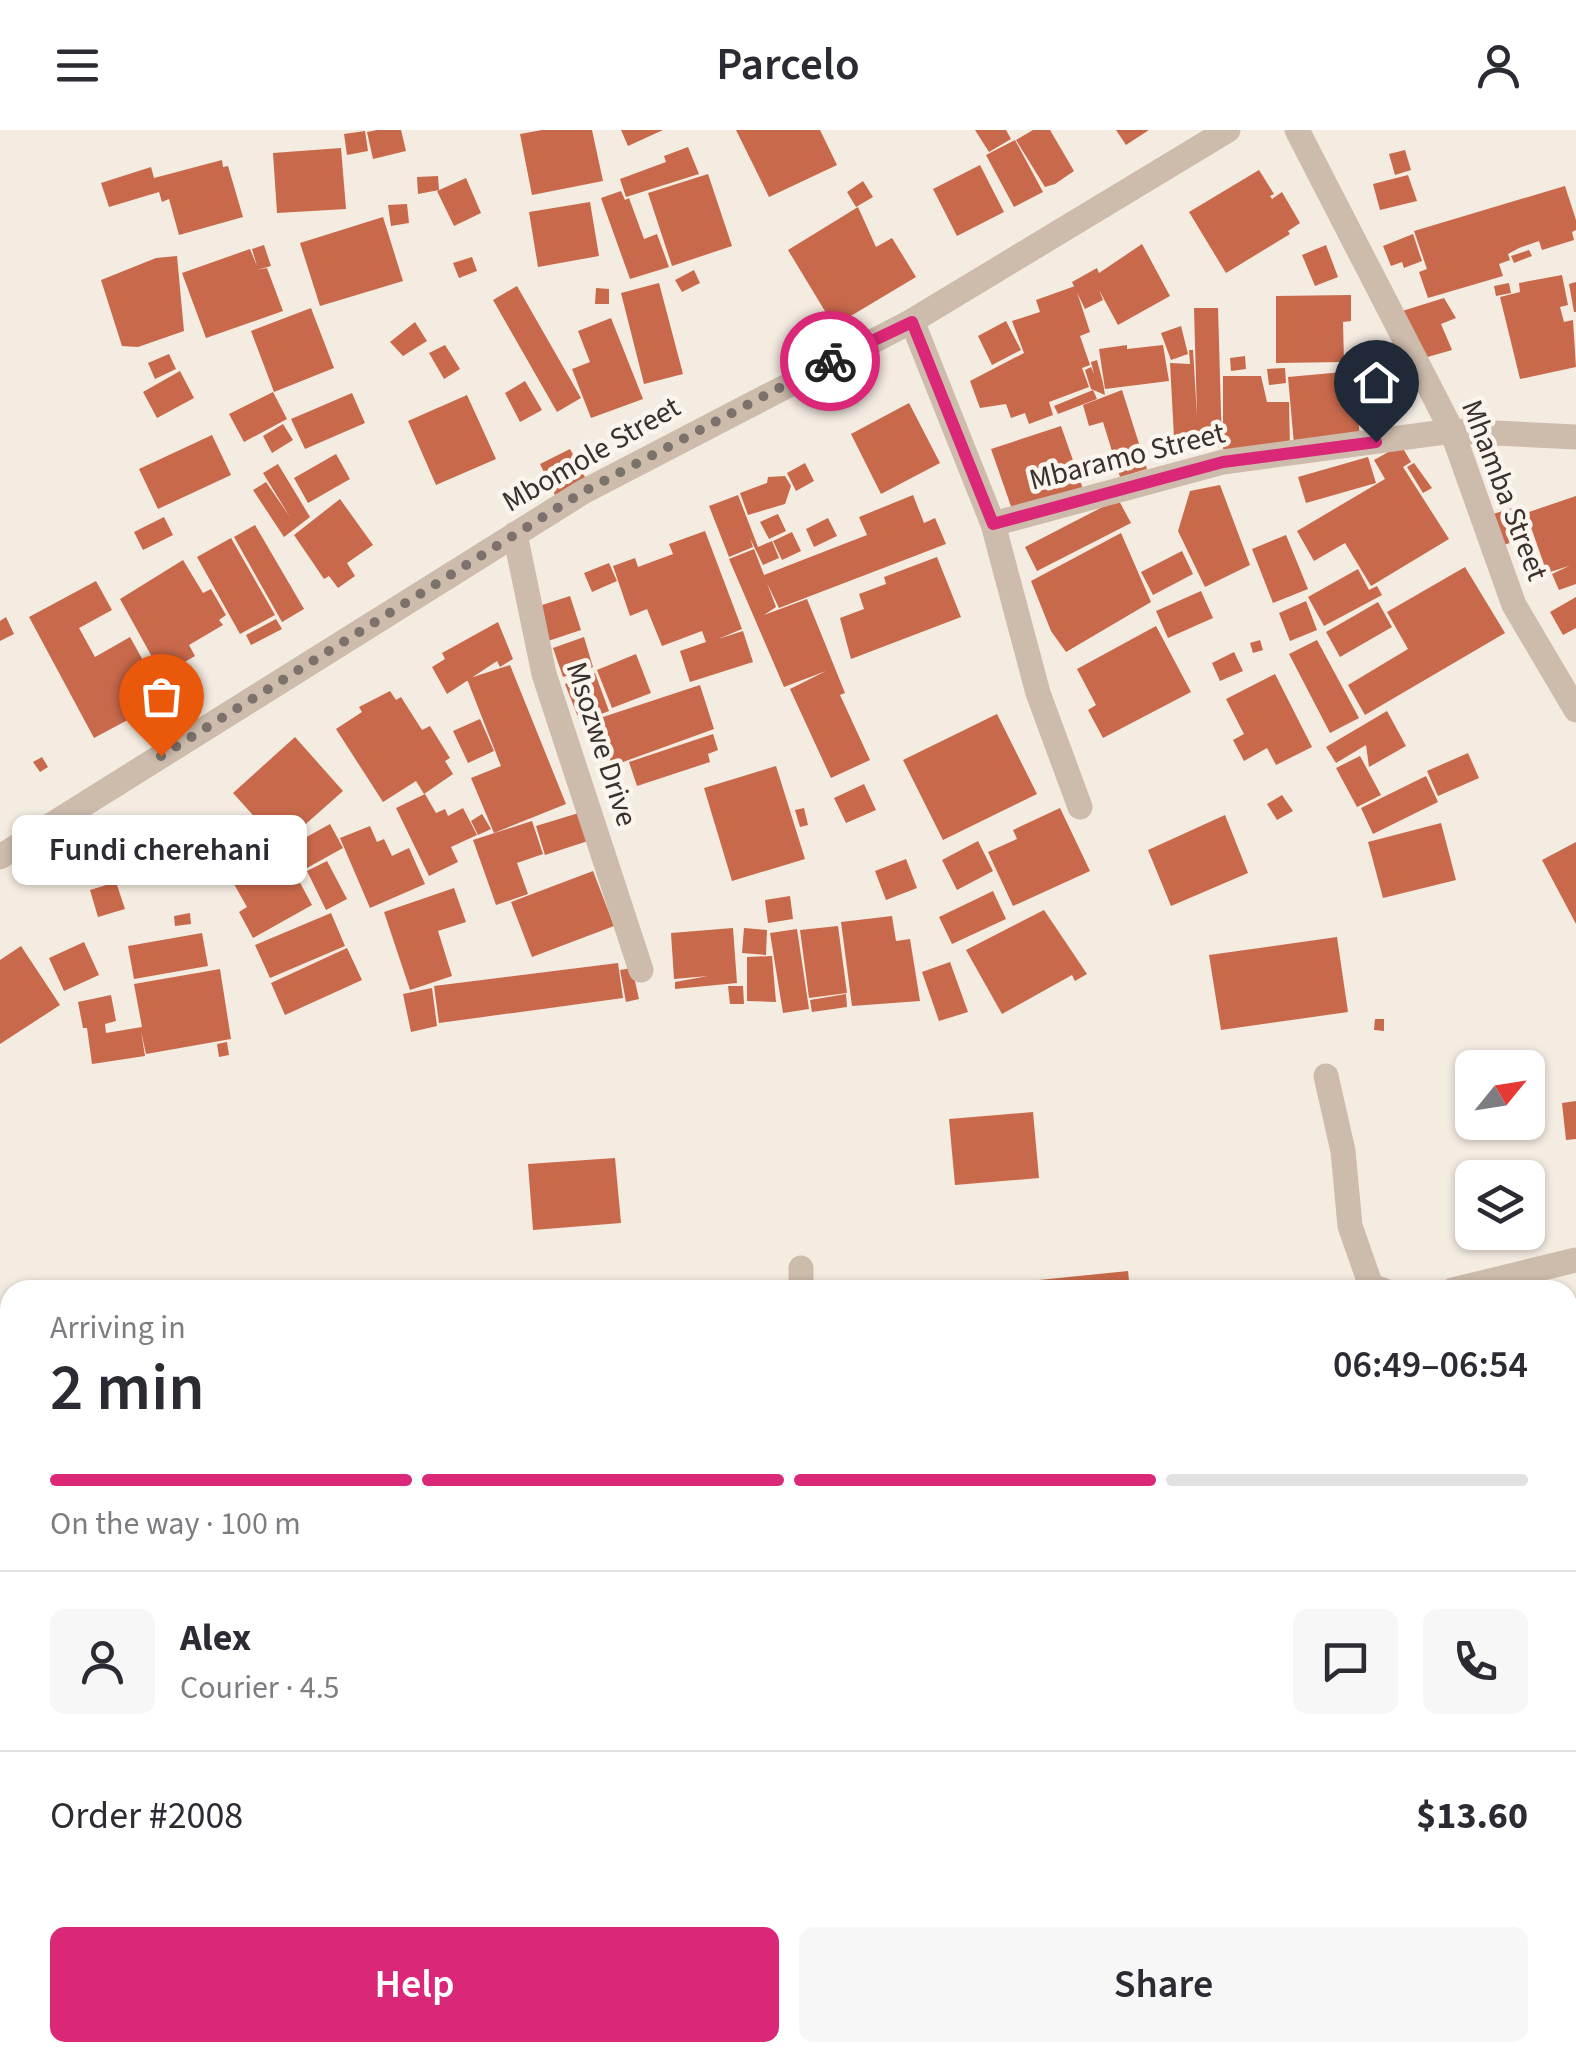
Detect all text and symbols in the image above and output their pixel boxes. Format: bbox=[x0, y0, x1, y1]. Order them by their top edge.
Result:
text: Parcelo bbox=[716, 33, 860, 97]
icon: menu bbox=[50, 38, 105, 93]
icon: person bbox=[1471, 38, 1526, 93]
courier bbox=[780, 311, 880, 411]
icon: bike bbox=[803, 334, 858, 389]
pin bbox=[1334, 340, 1419, 443]
icon: home bbox=[1349, 355, 1404, 410]
street label: Mbomole Street bbox=[494, 386, 688, 523]
street label: Mhamba Street bbox=[1450, 394, 1559, 587]
street label: Mbaramo Street bbox=[1025, 411, 1229, 502]
pin bbox=[119, 654, 204, 757]
street label: Msozwe Drive bbox=[555, 656, 648, 832]
icon: bag bbox=[134, 669, 189, 724]
callout: Fundi cherehani bbox=[14, 816, 308, 886]
text: Fundi cherehani bbox=[49, 827, 270, 873]
north arrow bbox=[1455, 1050, 1545, 1140]
map controls bbox=[1455, 1050, 1545, 1250]
button: layers bbox=[1455, 1160, 1545, 1250]
text: Arriving in bbox=[50, 1305, 186, 1351]
text: 06:49–06:54 bbox=[1333, 1338, 1528, 1392]
text: 2 min bbox=[50, 1342, 205, 1435]
text: On the way · 100 m bbox=[50, 1501, 301, 1547]
button: person bbox=[50, 1609, 155, 1714]
button: chat bbox=[1293, 1609, 1398, 1714]
button: phone bbox=[1423, 1609, 1528, 1714]
text: Alex bbox=[180, 1611, 251, 1665]
text: Courier · 4.5 bbox=[180, 1665, 340, 1711]
text: Order #2008 bbox=[50, 1789, 243, 1843]
text: $13.60 bbox=[1416, 1789, 1528, 1843]
button: Help bbox=[50, 1927, 779, 2042]
button: Share bbox=[799, 1927, 1528, 2042]

